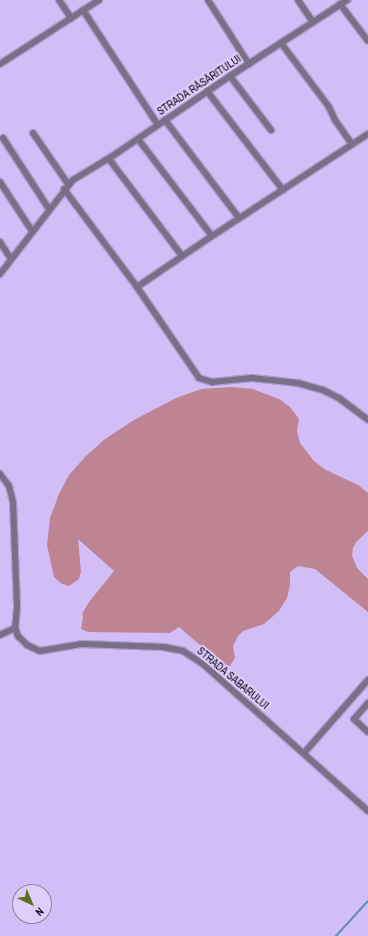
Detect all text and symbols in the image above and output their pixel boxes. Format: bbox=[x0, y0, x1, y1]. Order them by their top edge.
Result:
street label: STRADA RĂSĂRITULUI bbox=[154, 52, 244, 118]
street label: STRADA SABARULUI bbox=[194, 644, 272, 712]
north arrow bbox=[12, 884, 52, 924]
text: N bbox=[32, 905, 47, 919]

